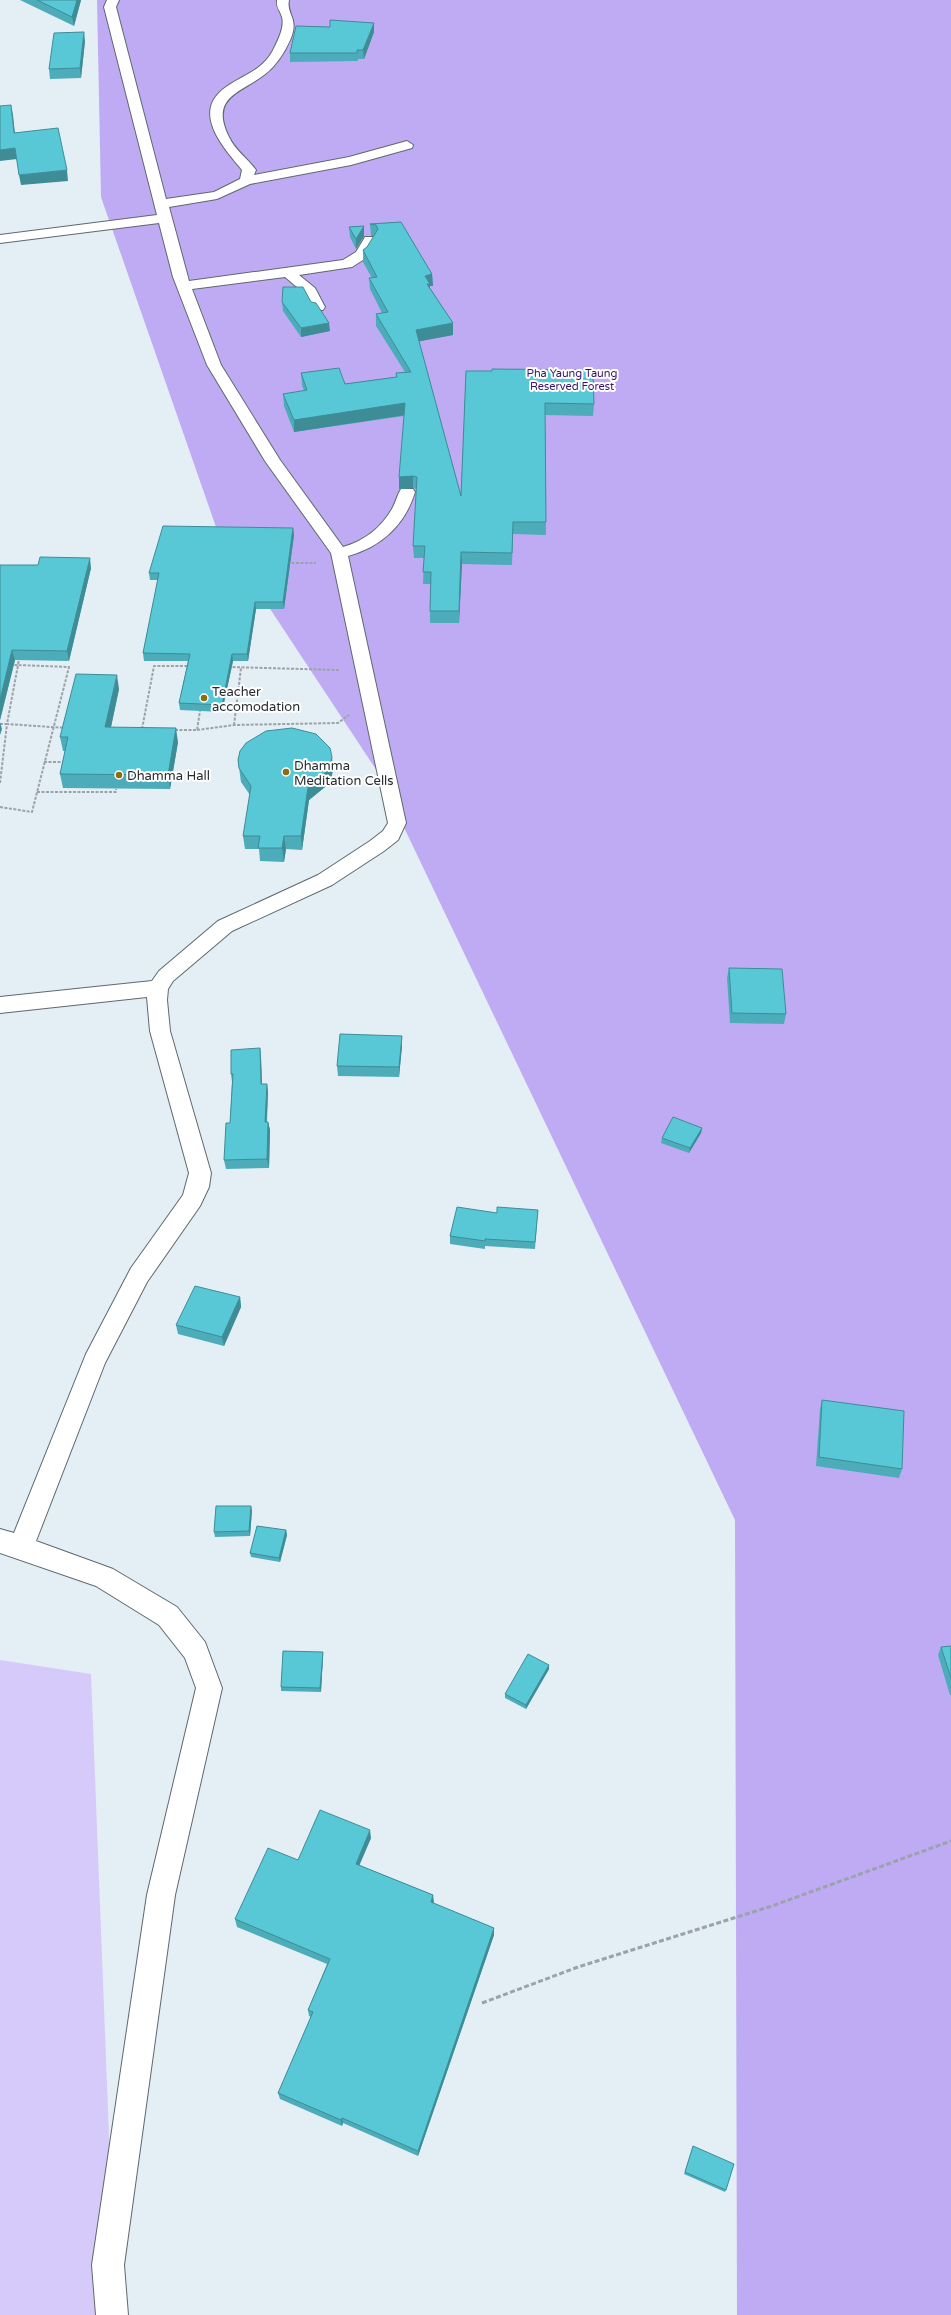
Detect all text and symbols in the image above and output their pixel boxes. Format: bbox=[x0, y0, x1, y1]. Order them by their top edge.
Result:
park label: Pha Yaung Taung Reserved Forest bbox=[527, 367, 617, 393]
place label: Teacher accomodation bbox=[212, 684, 300, 715]
marker: Teacher accomodation bbox=[199, 693, 209, 703]
place label: Dhamma Meditation Cells bbox=[294, 758, 394, 789]
marker: Dhamma Meditation Cells bbox=[281, 767, 291, 777]
place label: Dhamma Hall bbox=[127, 768, 210, 784]
marker: Dhamma Hall bbox=[114, 770, 124, 780]

